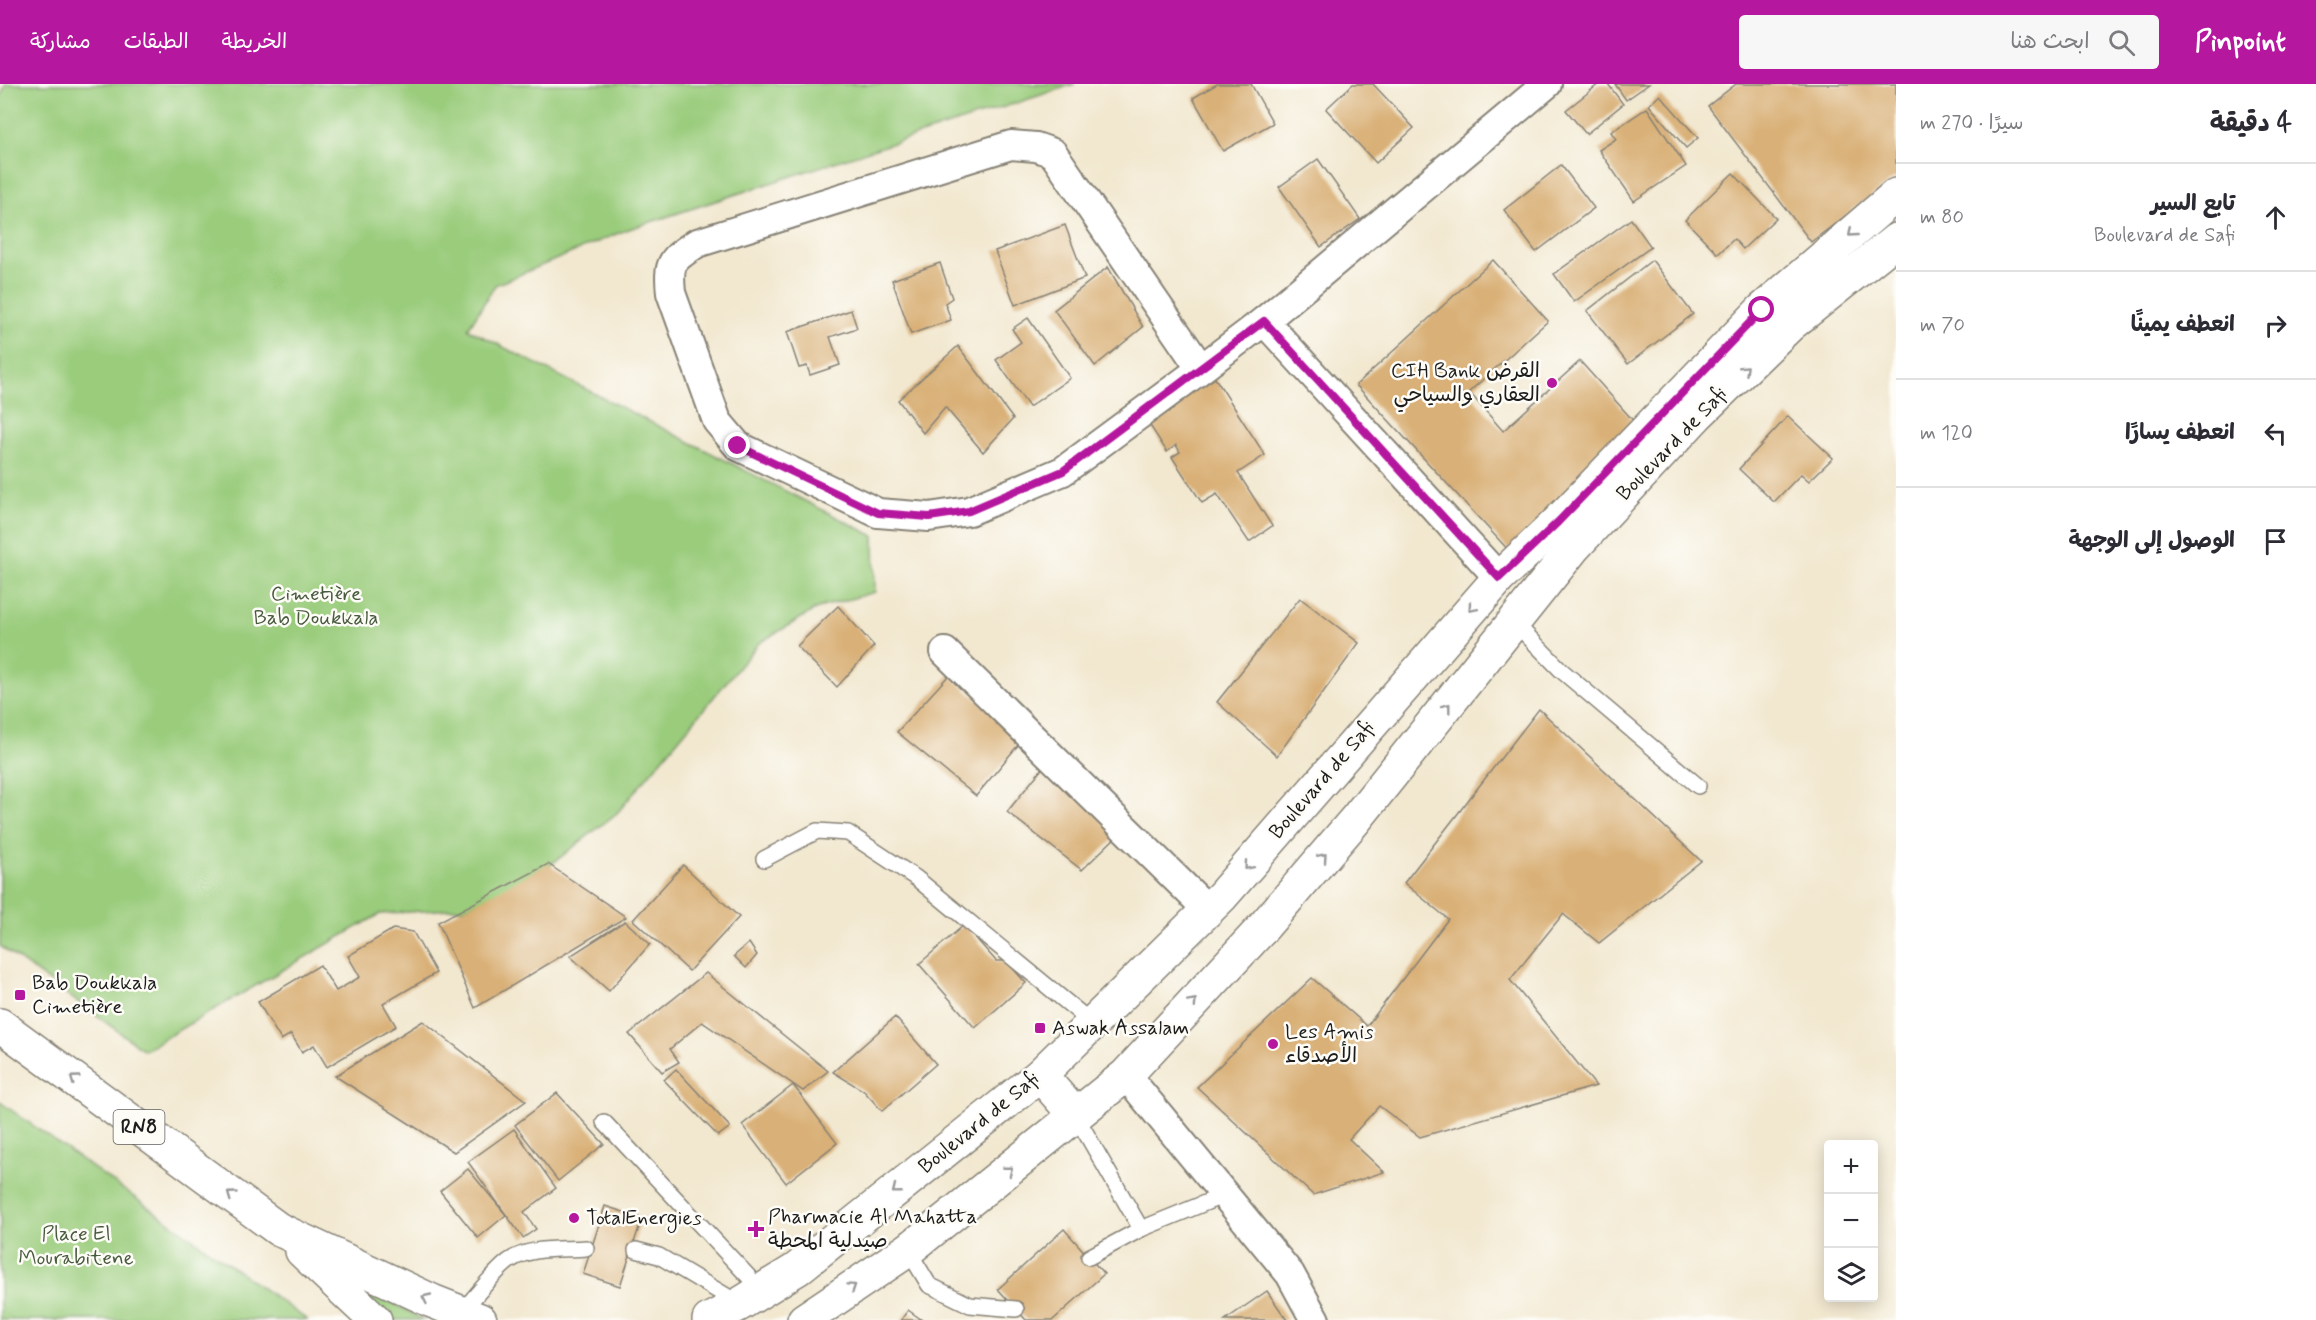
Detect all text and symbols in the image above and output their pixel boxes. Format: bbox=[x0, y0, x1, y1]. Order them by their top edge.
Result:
search box bbox=[1739, 15, 2159, 69]
text: Pinpoint bbox=[2195, 24, 2286, 61]
icon: search bbox=[2105, 26, 2138, 59]
text: مشاركة bbox=[30, 28, 91, 56]
text: الطبقات bbox=[124, 28, 189, 56]
text: الخريطة bbox=[222, 28, 287, 56]
text: ابحث هنا bbox=[2010, 28, 2090, 56]
text: 4 دقيقة bbox=[2210, 107, 2292, 141]
text: سيرًا · 270 m bbox=[1920, 110, 2023, 137]
text: تابع السير bbox=[2151, 190, 2235, 218]
icon: ahead bbox=[2259, 201, 2292, 234]
text: 80 m bbox=[1920, 204, 1964, 231]
text: Boulevard de Safi bbox=[2094, 222, 2235, 249]
one-way arrow bbox=[1848, 226, 1859, 237]
route start bbox=[1748, 296, 1774, 322]
icon: right bbox=[2259, 309, 2292, 342]
text: انعطف يمينًا bbox=[2131, 311, 2235, 339]
text: 70 m bbox=[1920, 312, 1965, 339]
place label: CIH Bank القرض العقاري والسياحي bbox=[1391, 357, 1540, 413]
one-way arrow bbox=[1738, 365, 1749, 376]
marker: CIH Bank القرض العقاري والسياحي bbox=[1545, 376, 1559, 390]
street label: Boulevard de Safi bbox=[1610, 381, 1734, 507]
icon: left bbox=[2259, 417, 2292, 450]
text: انعطف يسارًا bbox=[2125, 419, 2235, 447]
text: 120 m bbox=[1920, 420, 1973, 447]
route end bbox=[724, 432, 750, 458]
icon: arrive bbox=[2259, 525, 2292, 558]
text: الوصول إلى الوجهة bbox=[2068, 527, 2235, 555]
park label: Cimetière Bab Doukkala bbox=[253, 580, 379, 632]
one-way arrow bbox=[1468, 601, 1479, 612]
one-way arrow bbox=[1440, 703, 1451, 714]
street label: Boulevard de Safi bbox=[1263, 715, 1381, 845]
one-way arrow bbox=[1316, 853, 1327, 864]
one-way arrow bbox=[1244, 859, 1255, 870]
place label: Bab Doukkala Cimetière bbox=[32, 969, 157, 1021]
marker: Bab Doukkala Cimetière bbox=[13, 988, 27, 1002]
one-way arrow bbox=[1186, 999, 1197, 1009]
place label: Aswak Assalam bbox=[1052, 1014, 1189, 1042]
place label: Les Amis الأصدقاء bbox=[1285, 1018, 1373, 1070]
marker: Aswak Assalam bbox=[1033, 1021, 1047, 1035]
marker: Les Amis الأصدقاء bbox=[1266, 1037, 1280, 1051]
street label: Boulevard de Safi bbox=[913, 1065, 1045, 1181]
one-way arrow bbox=[69, 1076, 80, 1087]
road number: RN8 bbox=[114, 1110, 164, 1144]
map controls bbox=[1824, 1140, 1878, 1302]
button: + bbox=[1824, 1140, 1878, 1194]
one-way arrow bbox=[1002, 1167, 1013, 1178]
one-way arrow bbox=[892, 1182, 903, 1193]
one-way arrow bbox=[227, 1191, 238, 1202]
button: − bbox=[1824, 1194, 1878, 1248]
place label: Pharmacie Al Mahatta صيدلية المحطة bbox=[768, 1203, 977, 1255]
place label: TotalEnergies bbox=[586, 1204, 702, 1233]
marker: TotalEnergies bbox=[567, 1211, 581, 1225]
park label: Place El Mourabitene bbox=[18, 1220, 134, 1272]
marker: Pharmacie Al Mahatta صيدلية المحطة bbox=[749, 1222, 763, 1236]
button: layers bbox=[1824, 1248, 1878, 1302]
one-way arrow bbox=[846, 1283, 857, 1294]
one-way arrow bbox=[421, 1294, 432, 1306]

